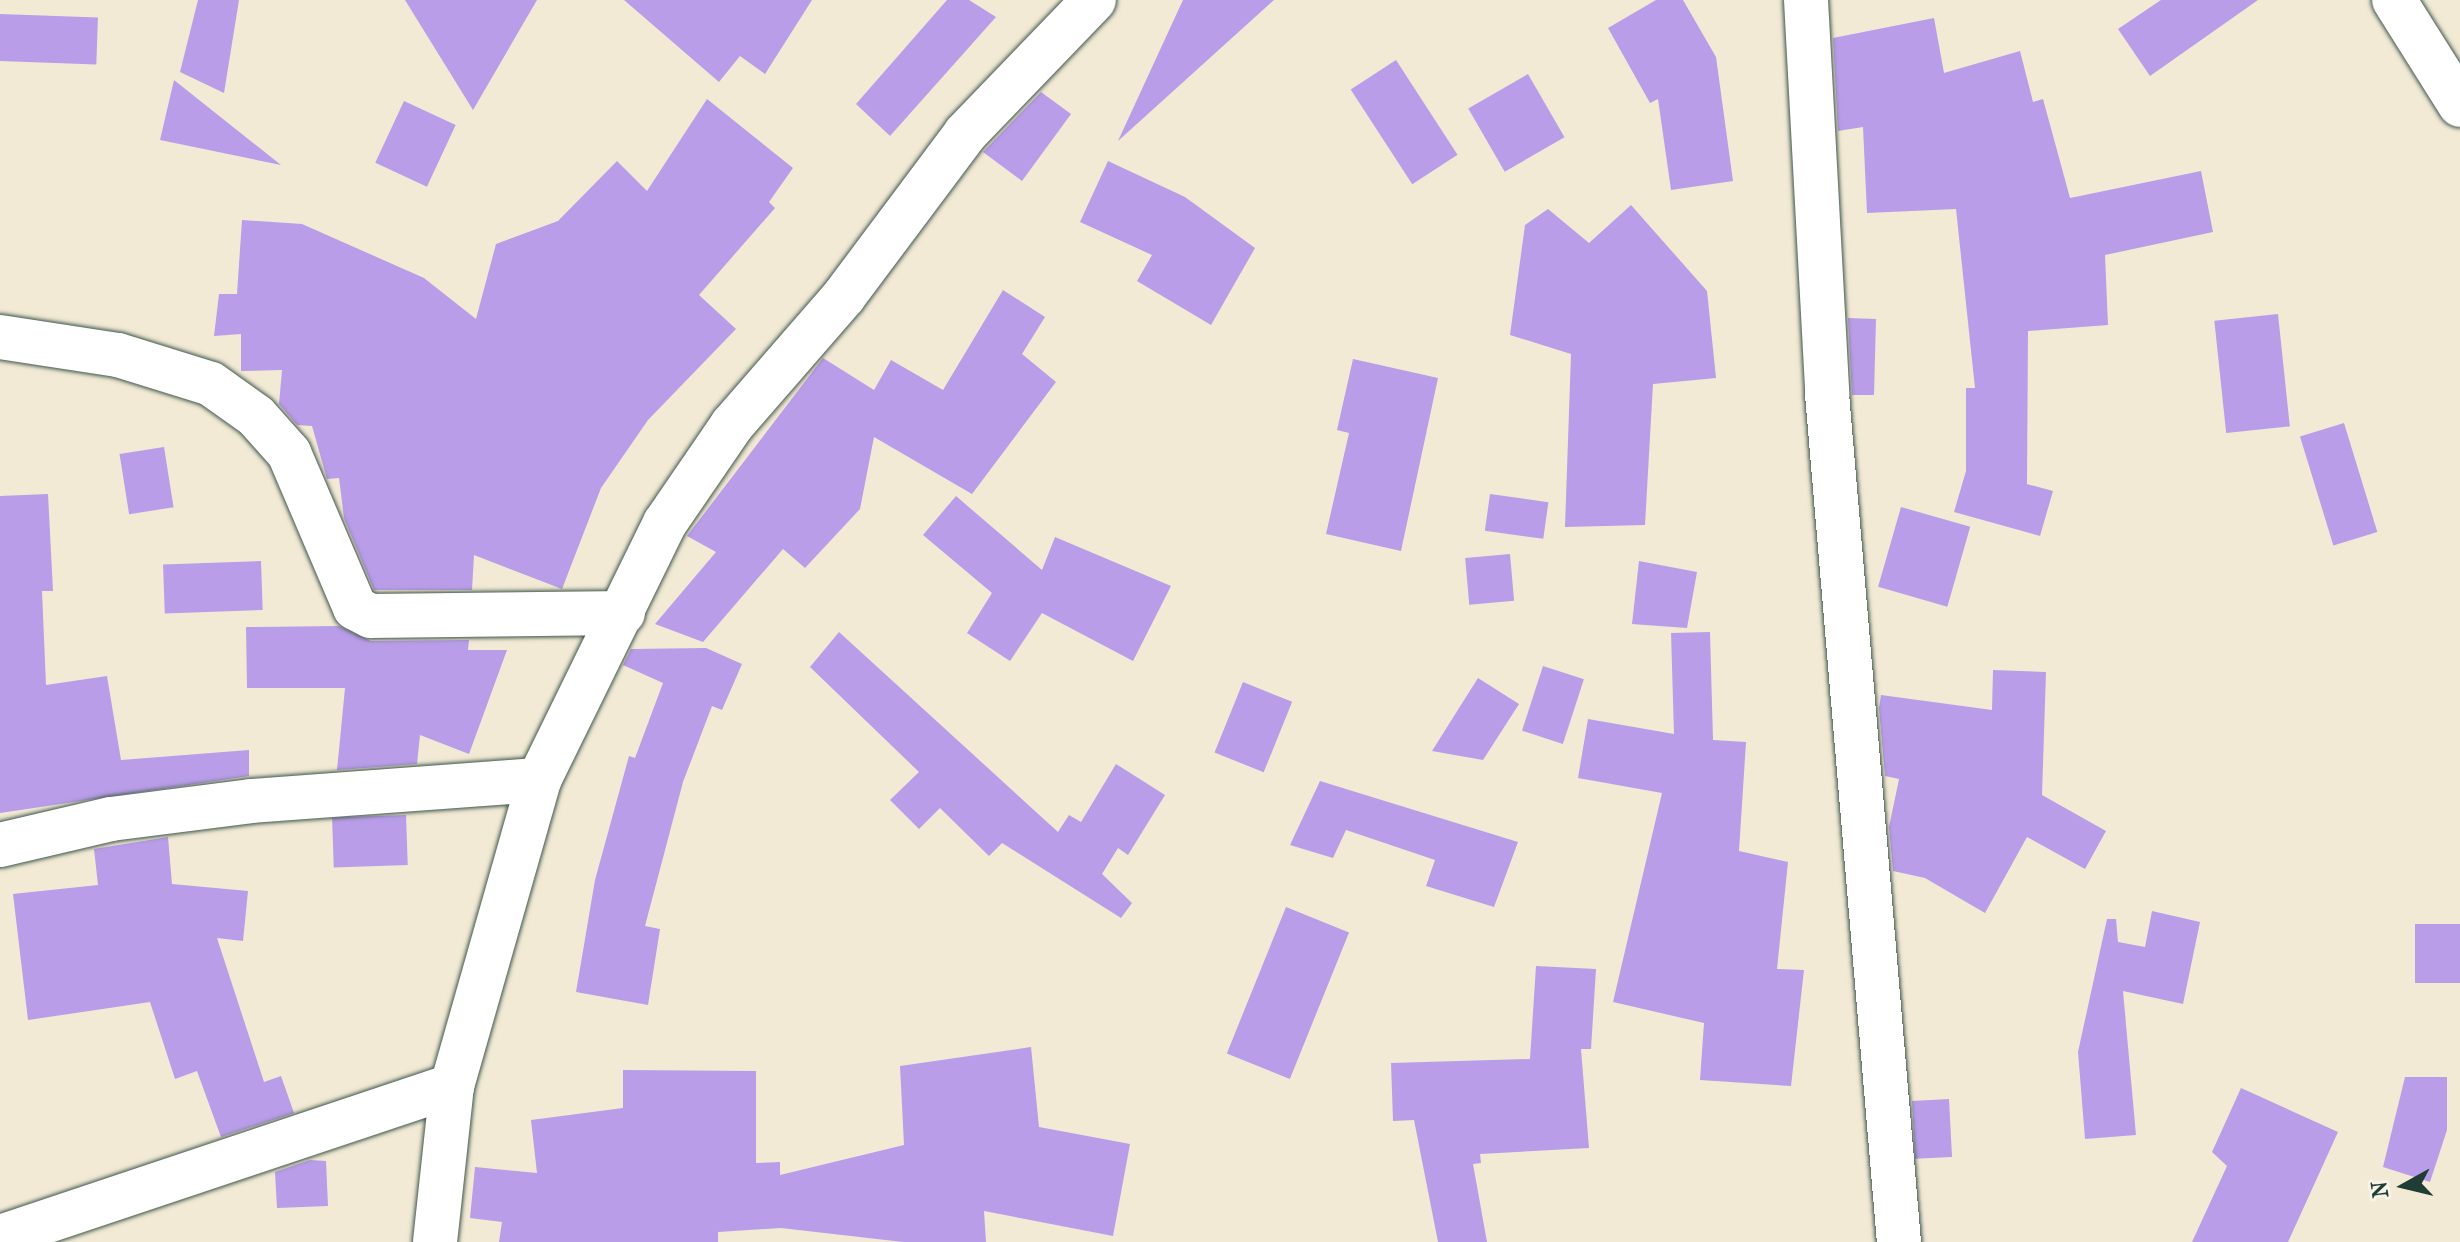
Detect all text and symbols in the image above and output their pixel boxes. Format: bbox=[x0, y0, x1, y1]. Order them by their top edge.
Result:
north arrow bbox=[2364, 1146, 2444, 1226]
text: N bbox=[2366, 1179, 2394, 1199]

